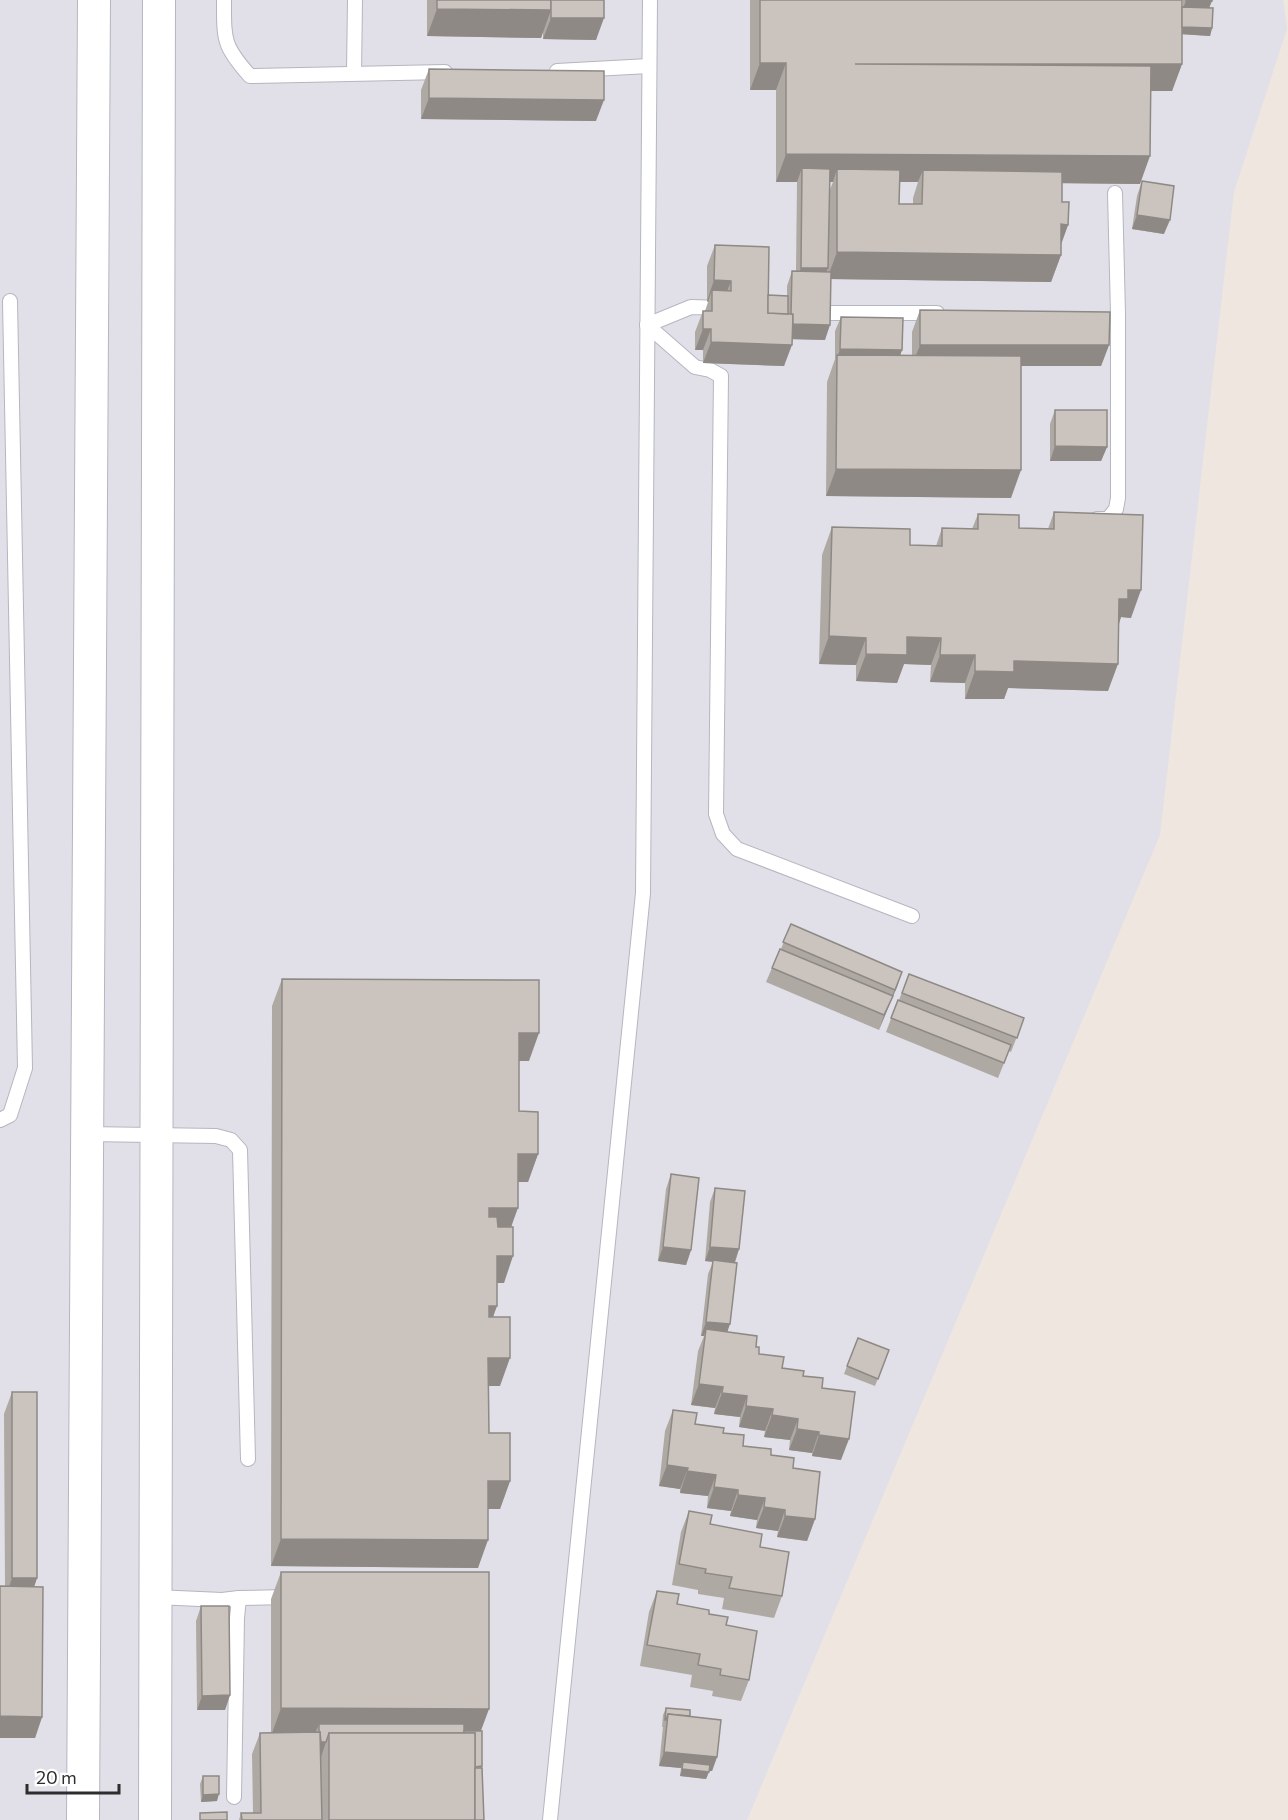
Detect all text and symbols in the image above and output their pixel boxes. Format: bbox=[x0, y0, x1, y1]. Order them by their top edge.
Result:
scale bar bbox=[27, 1757, 118, 1795]
text: 20 m bbox=[36, 1766, 77, 1788]

